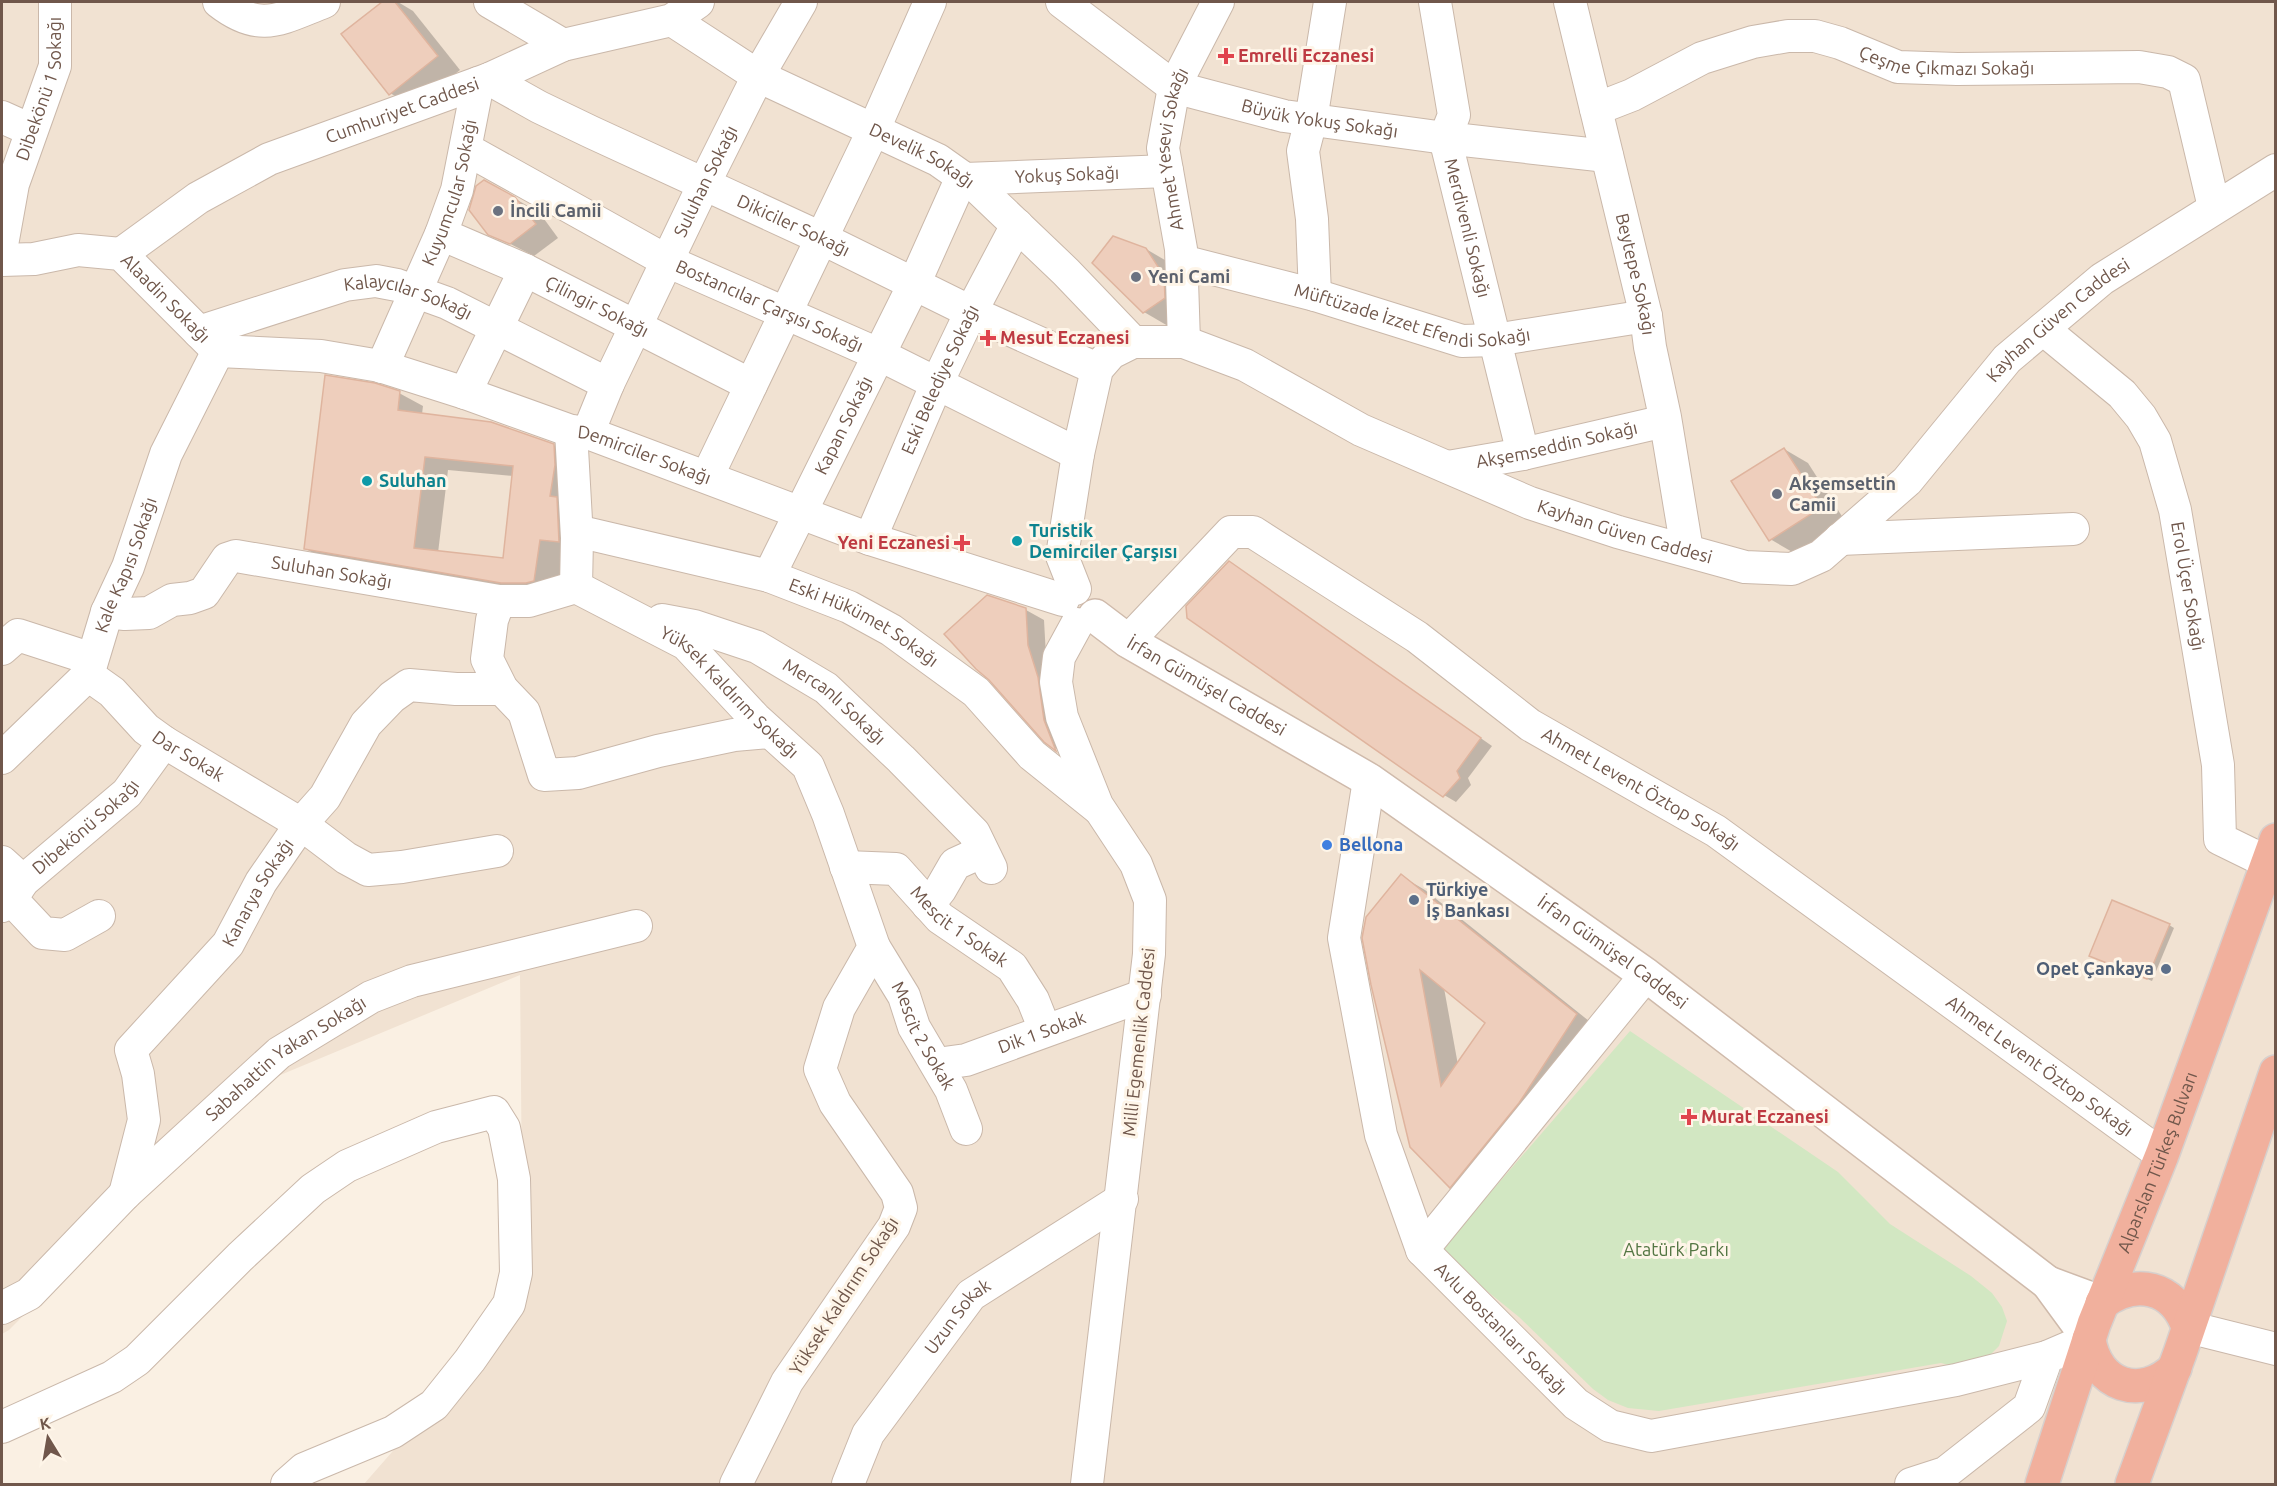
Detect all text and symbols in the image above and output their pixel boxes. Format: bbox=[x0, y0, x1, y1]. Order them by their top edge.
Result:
street label: Dibekönü 1 Sokağı bbox=[11, 17, 64, 163]
street label: Çeşme Çıkmazı Sokağı bbox=[1856, 41, 2034, 78]
place label: Emrelli Eczanesi bbox=[1238, 45, 1374, 65]
marker: Emrelli Eczanesi bbox=[1219, 49, 1233, 63]
street label: Ahmet Yesevi Sokağı bbox=[1152, 64, 1191, 232]
street label: Cumhuriyet Caddesi bbox=[322, 73, 481, 147]
street label: Büyük Yokuş Sokağı bbox=[1240, 94, 1399, 140]
street label: Kuyumcular Sokağı bbox=[417, 117, 480, 268]
street label: Develik Sokağı bbox=[867, 118, 979, 192]
street label: Suluhan Sokağı bbox=[669, 122, 741, 240]
street label: Merdivenli Sokağı bbox=[1441, 156, 1495, 299]
street label: Yokuş Sokağı bbox=[1014, 162, 1119, 186]
street label: Dikiciler Sokağı bbox=[734, 190, 853, 260]
place label: İncili Camii bbox=[510, 200, 601, 220]
marker: İncili Camii bbox=[491, 204, 505, 218]
street label: Beytepe Sokağı bbox=[1612, 211, 1659, 336]
street label: Alaadin Sokağı bbox=[118, 249, 215, 346]
street label: Kayhan Güven Caddesi bbox=[1981, 253, 2133, 385]
street label: Bostancılar Çarşısı Sokağı bbox=[673, 255, 867, 355]
place label: Yeni Cami bbox=[1148, 266, 1230, 286]
street label: Kalaycılar Sokağı bbox=[342, 270, 476, 323]
marker: Yeni Cami bbox=[1129, 270, 1143, 284]
street label: Çilingir Sokağı bbox=[542, 271, 652, 340]
street label: Müftüzade İzzet Efendi Sokağı bbox=[1292, 279, 1531, 350]
street label: Eski Belediye Sokağı bbox=[897, 301, 982, 457]
place label: Mesut Eczanesi bbox=[1000, 327, 1130, 347]
marker: Mesut Eczanesi bbox=[981, 331, 995, 345]
street label: Kapan Sokağı bbox=[810, 373, 876, 478]
street label: Akşemseddin Sokağı bbox=[1474, 417, 1639, 471]
street label: Demirciler Sokağı bbox=[577, 421, 714, 487]
place label: Suluhan bbox=[379, 470, 447, 490]
place label: Akşemsettin Camii bbox=[1789, 473, 1896, 514]
marker: Suluhan bbox=[360, 474, 374, 488]
marker: Akşemsettin Camii bbox=[1770, 487, 1784, 501]
street label: Kale Kapısı Sokağı bbox=[90, 495, 160, 635]
street label: Kayhan Güven Caddesi bbox=[1535, 495, 1715, 567]
place label: Turistik Demirciler Çarşısı bbox=[1029, 520, 1177, 562]
street label: Erol Üçer Sokağı bbox=[2168, 520, 2210, 652]
place label: Yeni Eczanesi bbox=[838, 532, 950, 552]
marker: Turistik Demirciler Çarşısı bbox=[1010, 534, 1024, 548]
marker: Yeni Eczanesi bbox=[955, 536, 969, 550]
street label: Suluhan Sokağı bbox=[270, 551, 393, 591]
street label: Eski Hükümet Sokağı bbox=[786, 574, 943, 670]
street label: Yüksek Kaldırım Sokağı bbox=[657, 621, 803, 762]
street label: İrfan Gümüşel Caddesi bbox=[1124, 632, 1290, 739]
street label: Mercanlı Sokağı bbox=[780, 654, 890, 748]
street label: Ahmet Levent Öztop Sokağı bbox=[1539, 723, 1744, 854]
street label: Dar Sokak bbox=[149, 726, 228, 785]
street label: Dibekönü Sokağı bbox=[28, 775, 143, 878]
street label: Kanarya Sokağı bbox=[218, 834, 297, 950]
place label: Bellona bbox=[1339, 834, 1403, 854]
marker: Bellona bbox=[1320, 838, 1334, 852]
place label: Türkiye İş Bankası bbox=[1426, 879, 1510, 921]
street label: Mescit 1 Sokak bbox=[907, 881, 1012, 970]
street label: İrfan Gümüşel Caddesi bbox=[1534, 891, 1692, 1012]
marker: Türkiye İş Bankası bbox=[1407, 893, 1421, 907]
street label: Milli Egemenlik Caddesi bbox=[1118, 947, 1158, 1137]
place label: Opet Çankaya bbox=[2036, 958, 2154, 979]
marker: Opet Çankaya bbox=[2159, 962, 2173, 976]
street label: Mescit 2 Sokak bbox=[889, 977, 960, 1093]
street label: Ahmet Levent Öztop Sokağı bbox=[1943, 991, 2137, 1140]
street label: Sabahattin Yakan Sokağı bbox=[201, 992, 369, 1124]
street label: Dik 1 Sokak bbox=[995, 1006, 1088, 1057]
street label: Alparslan Türkeş Bulvarı bbox=[2113, 1069, 2200, 1255]
place label: Murat Eczanesi bbox=[1701, 1106, 1829, 1126]
marker: Murat Eczanesi bbox=[1682, 1110, 1696, 1124]
street label: Yüksek Kaldırım Sokağı bbox=[785, 1213, 902, 1378]
park label: Atatürk Parkı bbox=[1623, 1239, 1729, 1259]
street label: Avlu Bostanları Sokağı bbox=[1431, 1258, 1572, 1398]
street label: Uzun Sokak bbox=[920, 1274, 994, 1358]
north arrow bbox=[18, 1408, 78, 1468]
text: K bbox=[38, 1413, 52, 1433]

